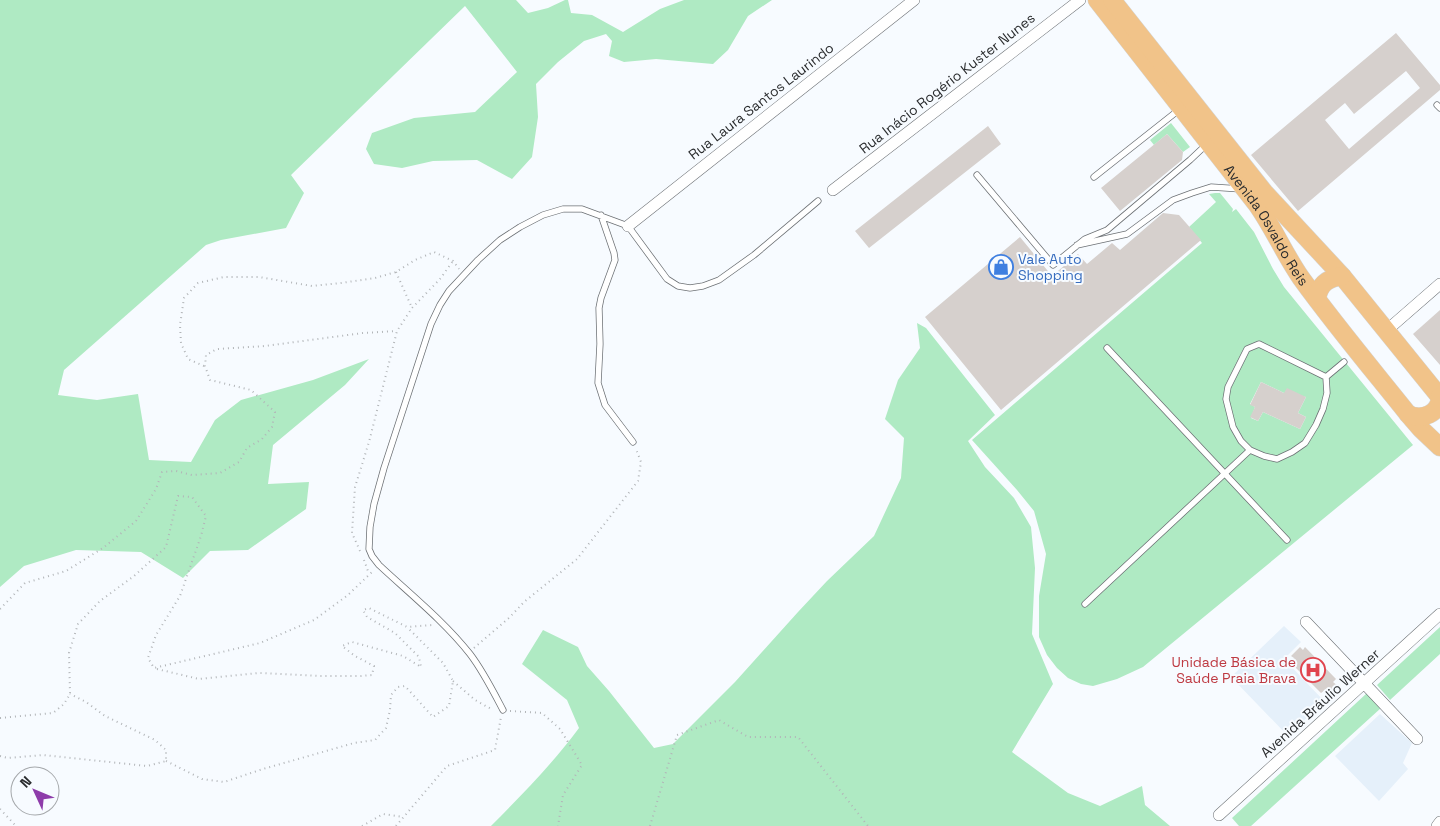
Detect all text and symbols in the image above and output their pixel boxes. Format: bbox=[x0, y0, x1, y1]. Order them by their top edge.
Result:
street label: Rua Inácio Rogério Kuster Nunes bbox=[855, 9, 1039, 157]
street label: Rua Laura Santos Laurindo bbox=[685, 39, 837, 163]
street label: Avenida Osvaldo Reis bbox=[1220, 161, 1313, 289]
place label: Vale Auto Shopping bbox=[1018, 250, 1083, 284]
shop icon: Vale Auto Shopping bbox=[988, 254, 1014, 280]
street label: Avenida Bráulio Werner bbox=[1257, 645, 1383, 761]
place label: Unidade Básica de Saúde Praia Brava bbox=[1172, 653, 1296, 687]
hospital icon: Unidade Básica de Saúde Praia Brava bbox=[1300, 657, 1326, 683]
north arrow bbox=[10, 766, 60, 816]
text: N bbox=[16, 772, 35, 792]

